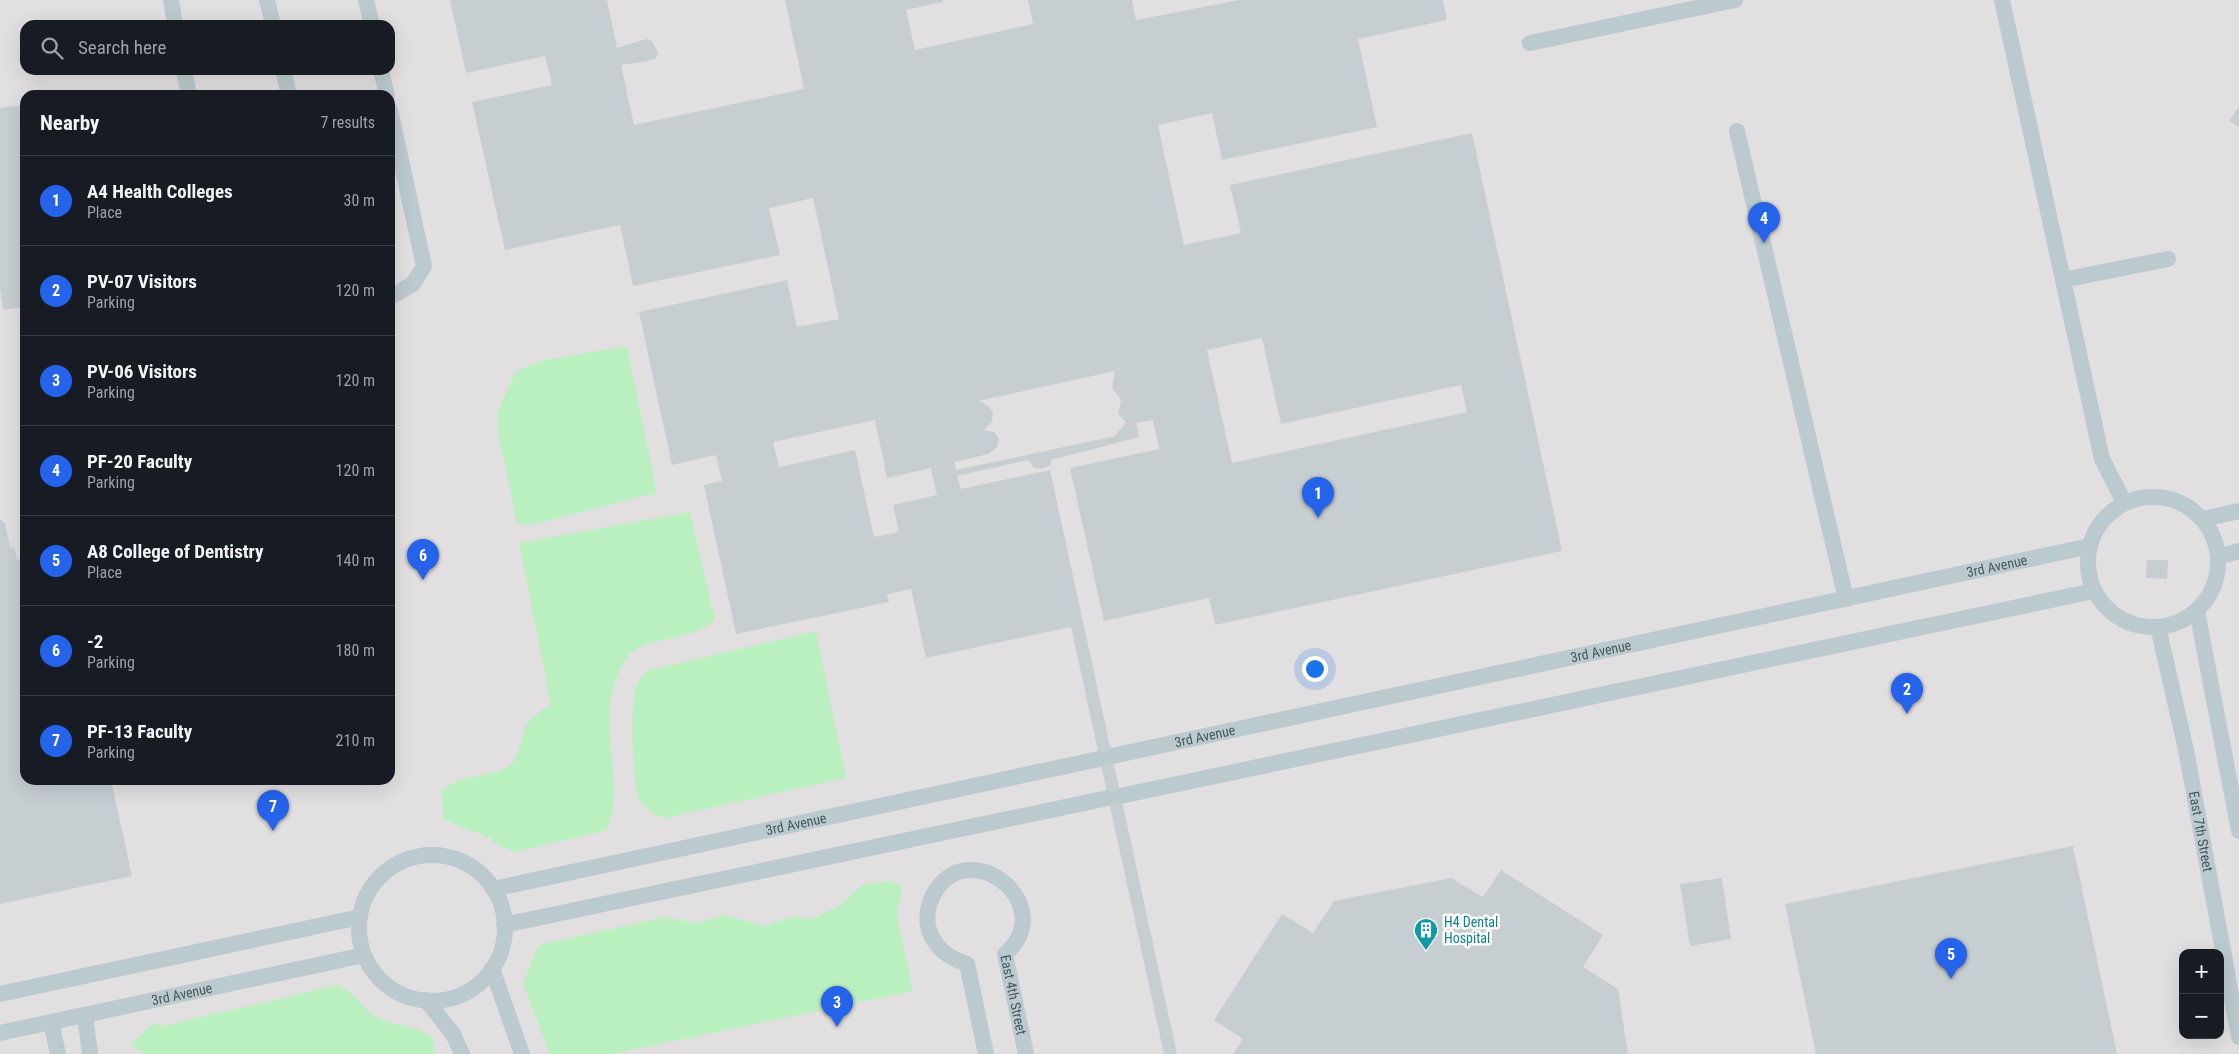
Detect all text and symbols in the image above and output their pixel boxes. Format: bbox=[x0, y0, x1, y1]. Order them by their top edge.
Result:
search box bbox=[20, 20, 395, 75]
icon: search bbox=[38, 34, 66, 62]
text: Search here bbox=[78, 36, 166, 59]
text: Nearby bbox=[40, 111, 99, 135]
text: 7 results bbox=[320, 113, 375, 132]
text: A4 Health Colleges bbox=[87, 180, 233, 203]
text: 1 bbox=[52, 191, 60, 210]
text: 30 m bbox=[343, 191, 375, 210]
pin: 4 bbox=[1748, 202, 1780, 243]
text: Place bbox=[87, 203, 122, 222]
text: PV-07 Visitors bbox=[87, 270, 197, 293]
text: 2 bbox=[52, 281, 60, 300]
text: 120 m bbox=[336, 281, 375, 300]
text: Parking bbox=[87, 293, 135, 312]
text: PV-06 Visitors bbox=[87, 360, 197, 383]
text: 3 bbox=[52, 371, 60, 390]
text: 120 m bbox=[336, 371, 375, 390]
text: Parking bbox=[87, 383, 135, 402]
text: PF-20 Faculty bbox=[87, 450, 192, 473]
text: 4 bbox=[52, 461, 60, 480]
text: 120 m bbox=[336, 461, 375, 480]
text: Parking bbox=[87, 473, 135, 492]
pin: 1 bbox=[1302, 477, 1334, 518]
pin: 6 bbox=[407, 539, 439, 580]
text: A8 College of Dentistry bbox=[87, 540, 264, 563]
text: 5 bbox=[52, 551, 60, 570]
text: 140 m bbox=[336, 551, 375, 570]
street label: 3rd Avenue bbox=[1965, 552, 2029, 580]
text: Place bbox=[87, 563, 122, 582]
text: -2 bbox=[87, 630, 103, 653]
street label: 3rd Avenue bbox=[1569, 637, 1633, 665]
text: 6 bbox=[52, 641, 60, 660]
text: 180 m bbox=[336, 641, 375, 660]
text: Parking bbox=[87, 653, 135, 672]
your location bbox=[1302, 656, 1328, 682]
pin: 2 bbox=[1891, 673, 1923, 714]
text: PF-13 Faculty bbox=[87, 720, 192, 743]
street label: 3rd Avenue bbox=[1173, 722, 1237, 750]
text: 7 bbox=[52, 731, 60, 750]
text: 210 m bbox=[336, 731, 375, 750]
text: Parking bbox=[87, 743, 135, 762]
pin: 7 bbox=[257, 790, 289, 831]
street label: East 7th Street bbox=[2186, 790, 2216, 873]
street label: 3rd Avenue bbox=[764, 810, 828, 838]
place label: H4 Dental Hospital bbox=[1444, 914, 1498, 946]
building icon: H4 Dental Hospital bbox=[1413, 917, 1439, 951]
pin: 5 bbox=[1935, 938, 1967, 979]
map controls bbox=[2179, 949, 2224, 1039]
button: + bbox=[2179, 949, 2224, 994]
street label: East 4th Street bbox=[997, 953, 1030, 1036]
street label: 3rd Avenue bbox=[150, 980, 214, 1008]
pin: 3 bbox=[821, 986, 853, 1027]
button: − bbox=[2179, 994, 2224, 1039]

